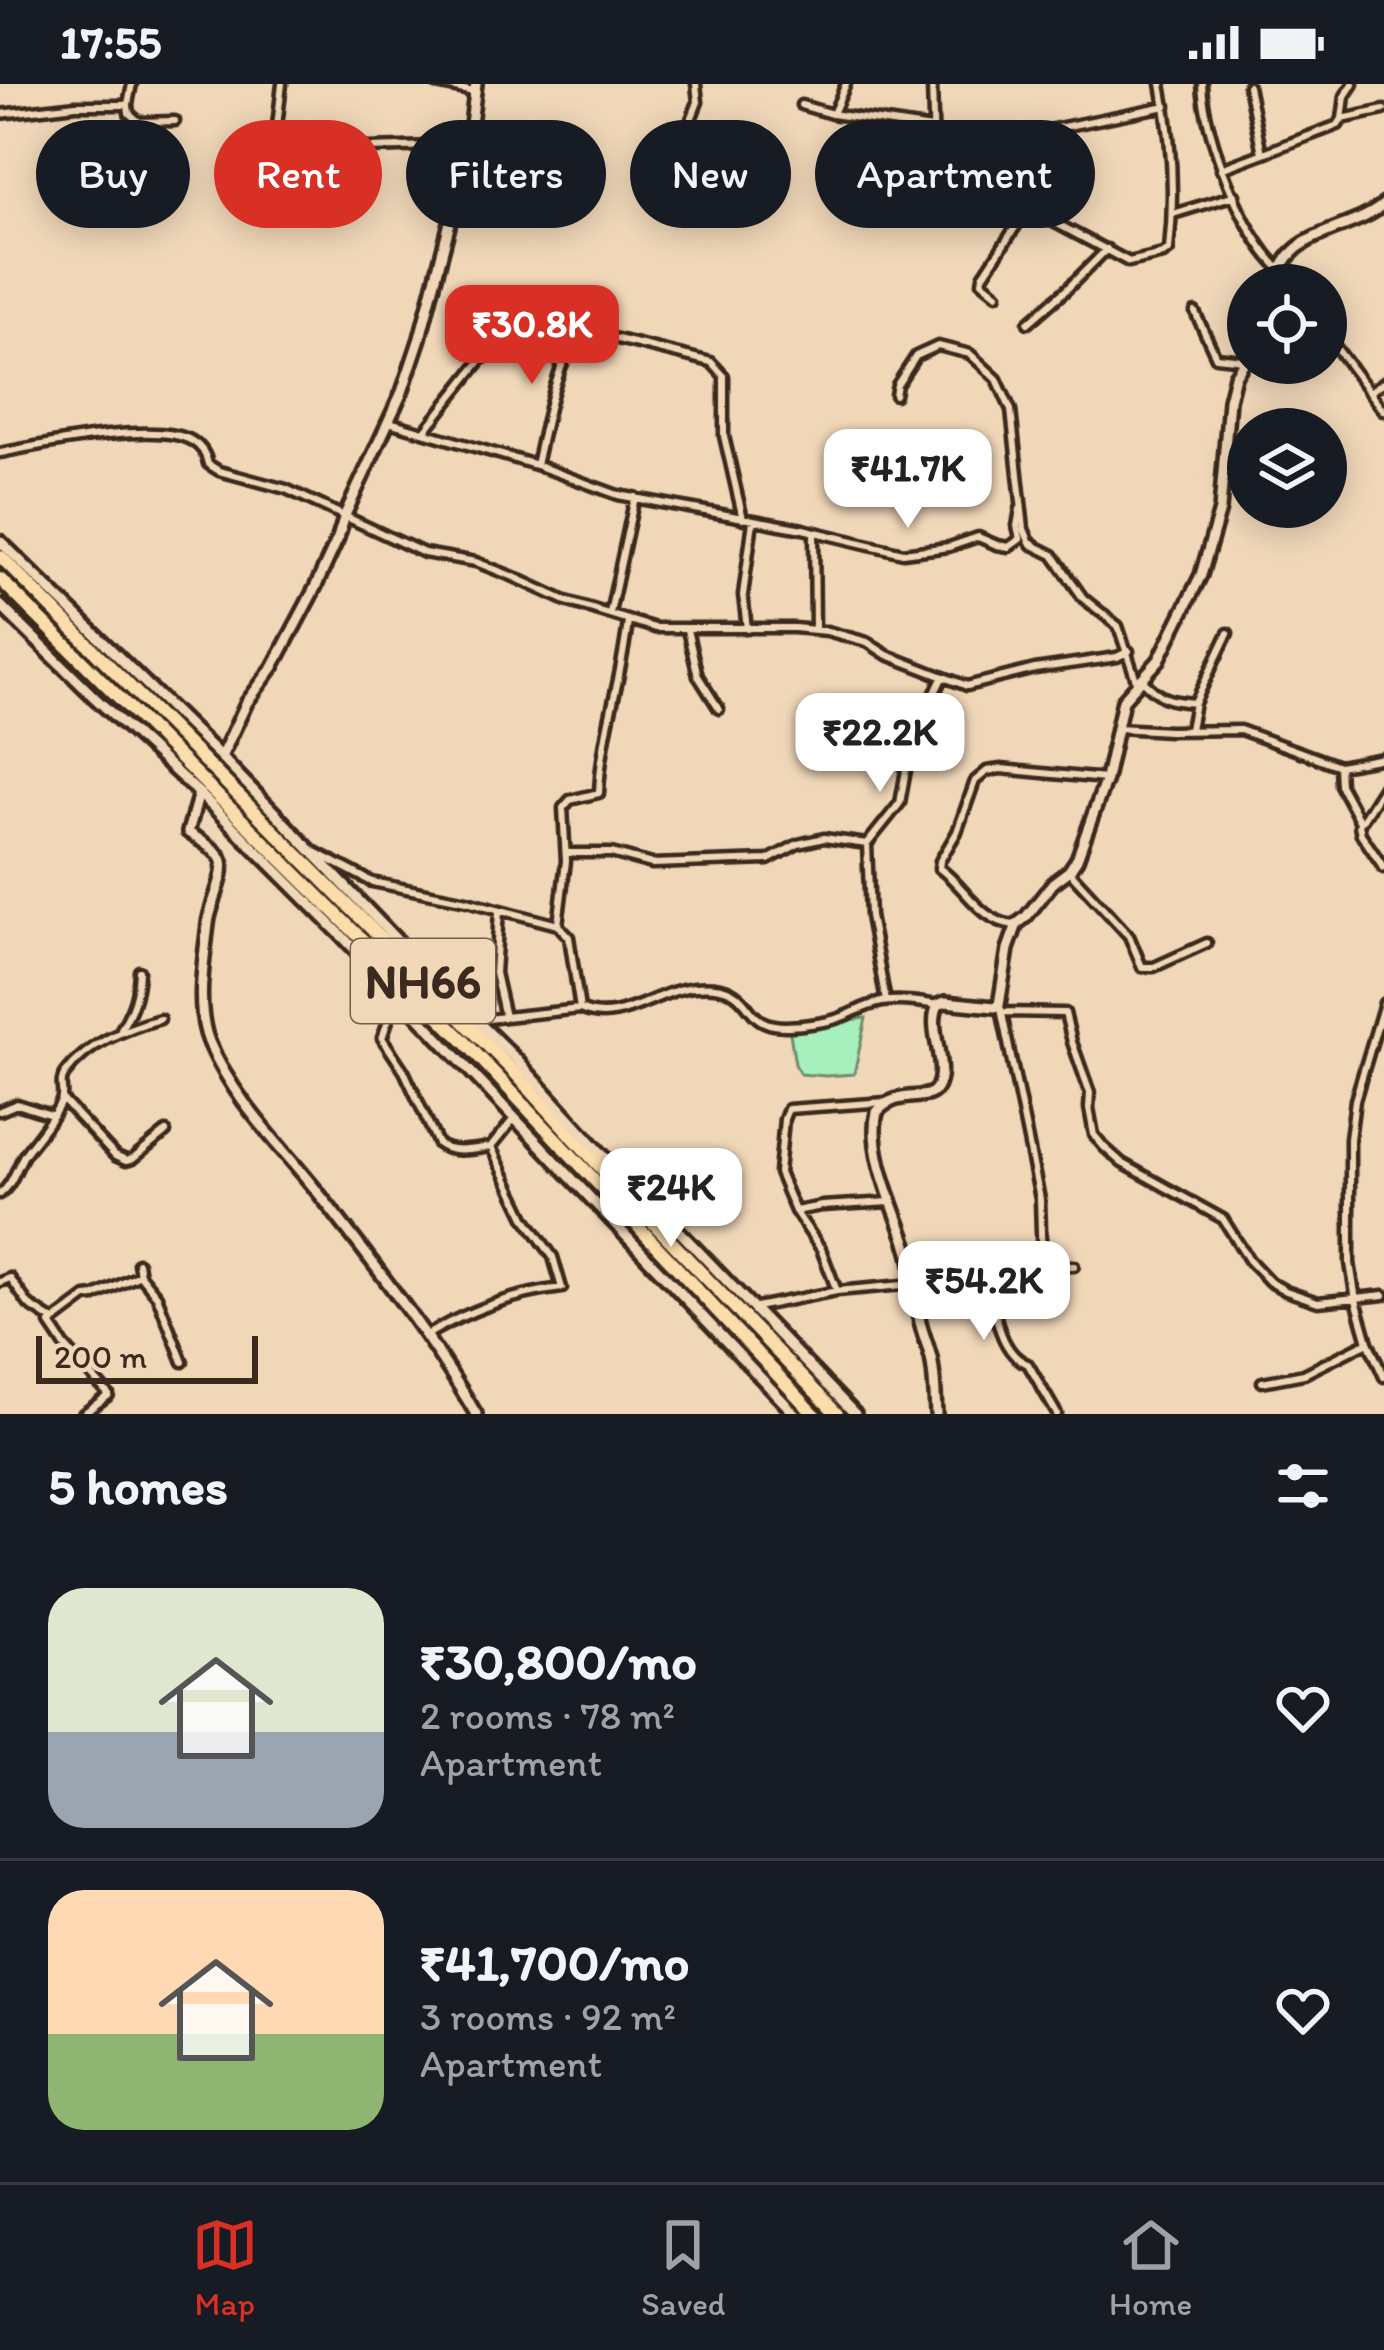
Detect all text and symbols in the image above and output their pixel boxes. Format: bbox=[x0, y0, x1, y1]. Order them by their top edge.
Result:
text: 17:55 bbox=[60, 15, 161, 69]
chip: Buy bbox=[36, 120, 190, 228]
chip: Rent bbox=[214, 120, 382, 228]
chip: Filters bbox=[406, 120, 606, 228]
chip: New bbox=[630, 120, 791, 228]
chip: Apartment bbox=[815, 120, 1095, 228]
map controls bbox=[1227, 264, 1347, 528]
button: locate bbox=[1227, 264, 1347, 384]
pin: ₹30.8K bbox=[434, 285, 630, 387]
text: ₹30.8K bbox=[472, 300, 592, 347]
button: layers bbox=[1227, 408, 1347, 528]
pin: ₹41.7K bbox=[810, 429, 1006, 531]
text: ₹41.7K bbox=[851, 444, 965, 491]
pin: ₹22.2K bbox=[782, 693, 978, 795]
text: ₹22.2K bbox=[822, 708, 938, 755]
road number: NH66 bbox=[351, 939, 495, 1023]
pin: ₹24K bbox=[600, 1148, 742, 1250]
text: ₹24K bbox=[627, 1163, 715, 1210]
pin: ₹54.2K bbox=[886, 1241, 1082, 1343]
text: ₹54.2K bbox=[925, 1256, 1043, 1303]
scale bar bbox=[36, 1330, 258, 1383]
text: 200 m bbox=[54, 1337, 147, 1376]
icon: filters bbox=[1270, 1453, 1336, 1519]
text: 5 homes bbox=[48, 1456, 228, 1517]
text: ₹30,800/mo bbox=[420, 1631, 697, 1692]
icon: home bbox=[144, 1636, 288, 1780]
icon: heart bbox=[1270, 1675, 1336, 1741]
text: 2 rooms · 78 m² bbox=[420, 1692, 675, 1739]
text: Apartment bbox=[420, 1739, 602, 1786]
text: ₹41,700/mo bbox=[420, 1932, 690, 1993]
icon: home bbox=[144, 1938, 288, 2082]
icon: heart bbox=[1270, 1977, 1336, 2043]
text: 3 rooms · 92 m² bbox=[420, 1993, 676, 2040]
text: Apartment bbox=[420, 2040, 602, 2087]
tab: Map bbox=[192, 2212, 258, 2323]
tab: Saved bbox=[641, 2212, 726, 2323]
tab: Home bbox=[1109, 2212, 1192, 2323]

